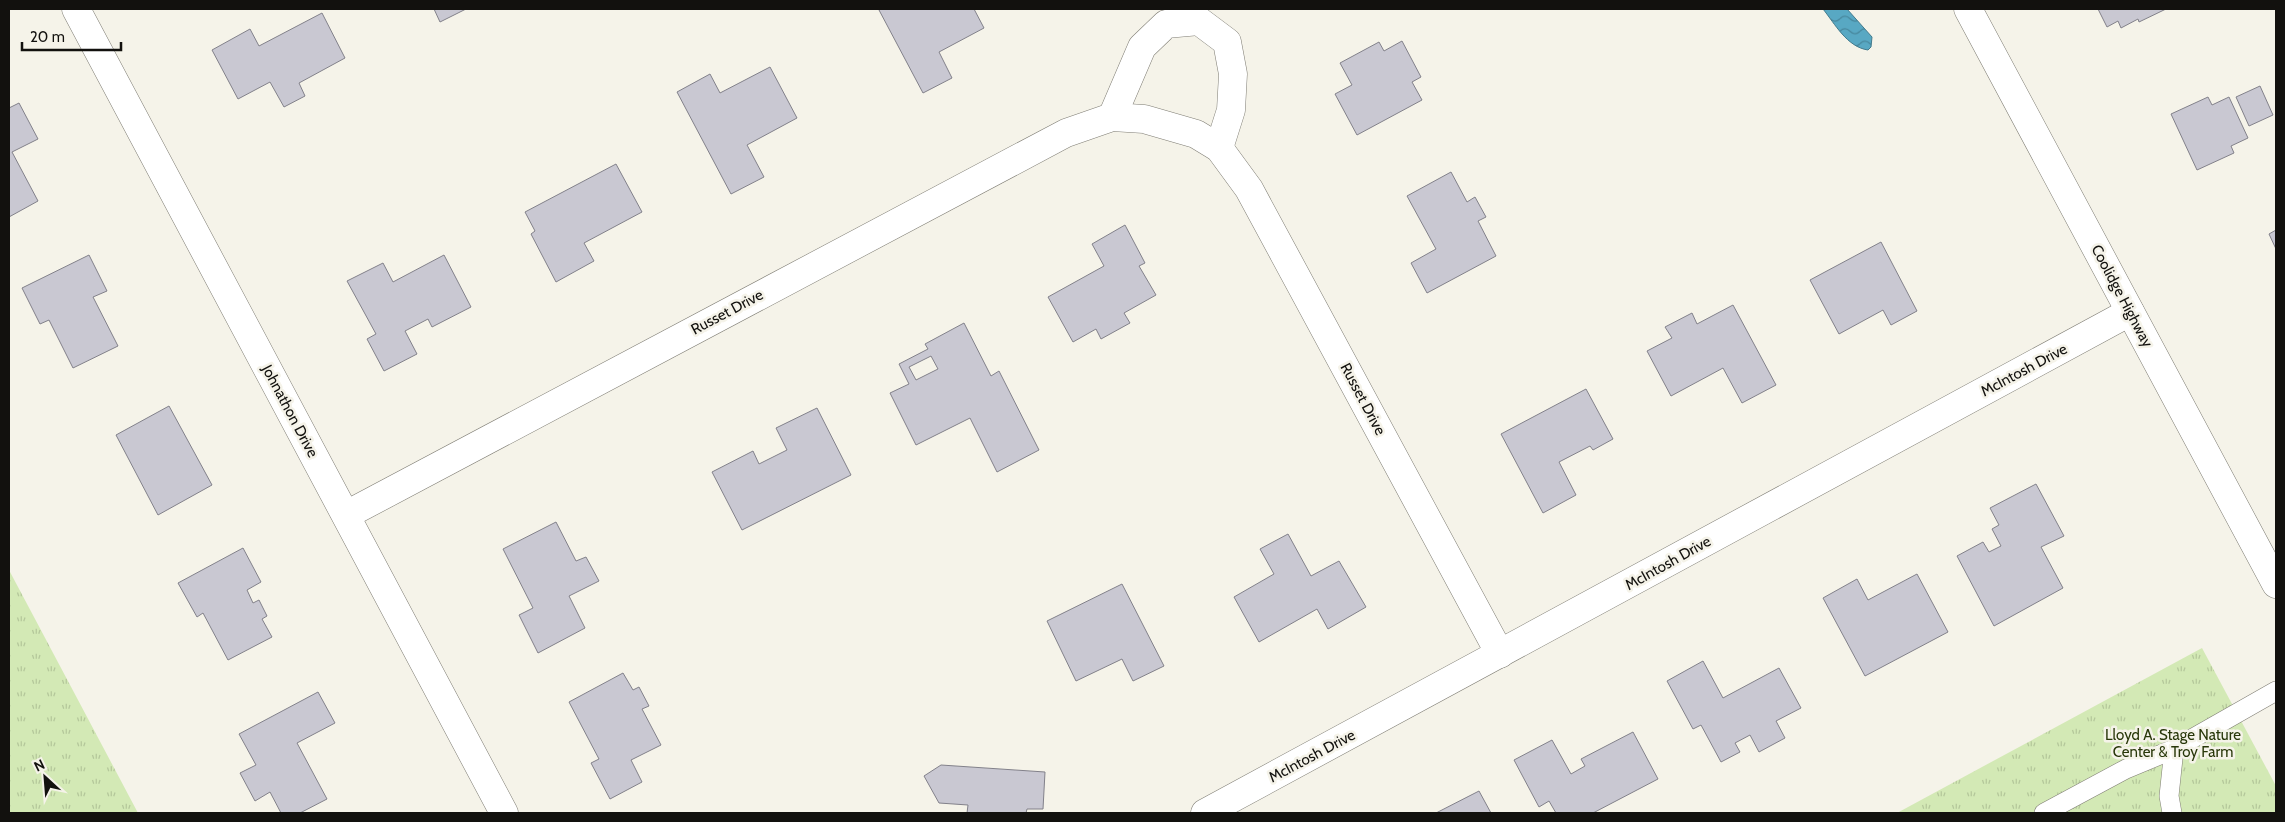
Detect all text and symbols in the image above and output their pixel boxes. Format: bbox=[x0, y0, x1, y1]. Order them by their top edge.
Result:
scale bar bbox=[22, 20, 121, 52]
text: 20 m bbox=[30, 28, 65, 46]
street label: Coolidge Highway bbox=[2087, 242, 2157, 351]
street label: Russet Drive bbox=[688, 285, 766, 338]
street label: McIntosh Drive bbox=[1978, 340, 2071, 400]
street label: Russet Drive bbox=[1337, 360, 1390, 438]
street label: Johnathon Drive bbox=[258, 361, 322, 461]
street label: McIntosh Drive bbox=[1622, 532, 1714, 594]
street label: McIntosh Drive bbox=[1266, 726, 1359, 786]
park label: Lloyd A. Stage Nature Center & Troy Farm bbox=[2105, 726, 2241, 761]
north arrow bbox=[20, 752, 70, 802]
text: N bbox=[31, 755, 48, 776]

